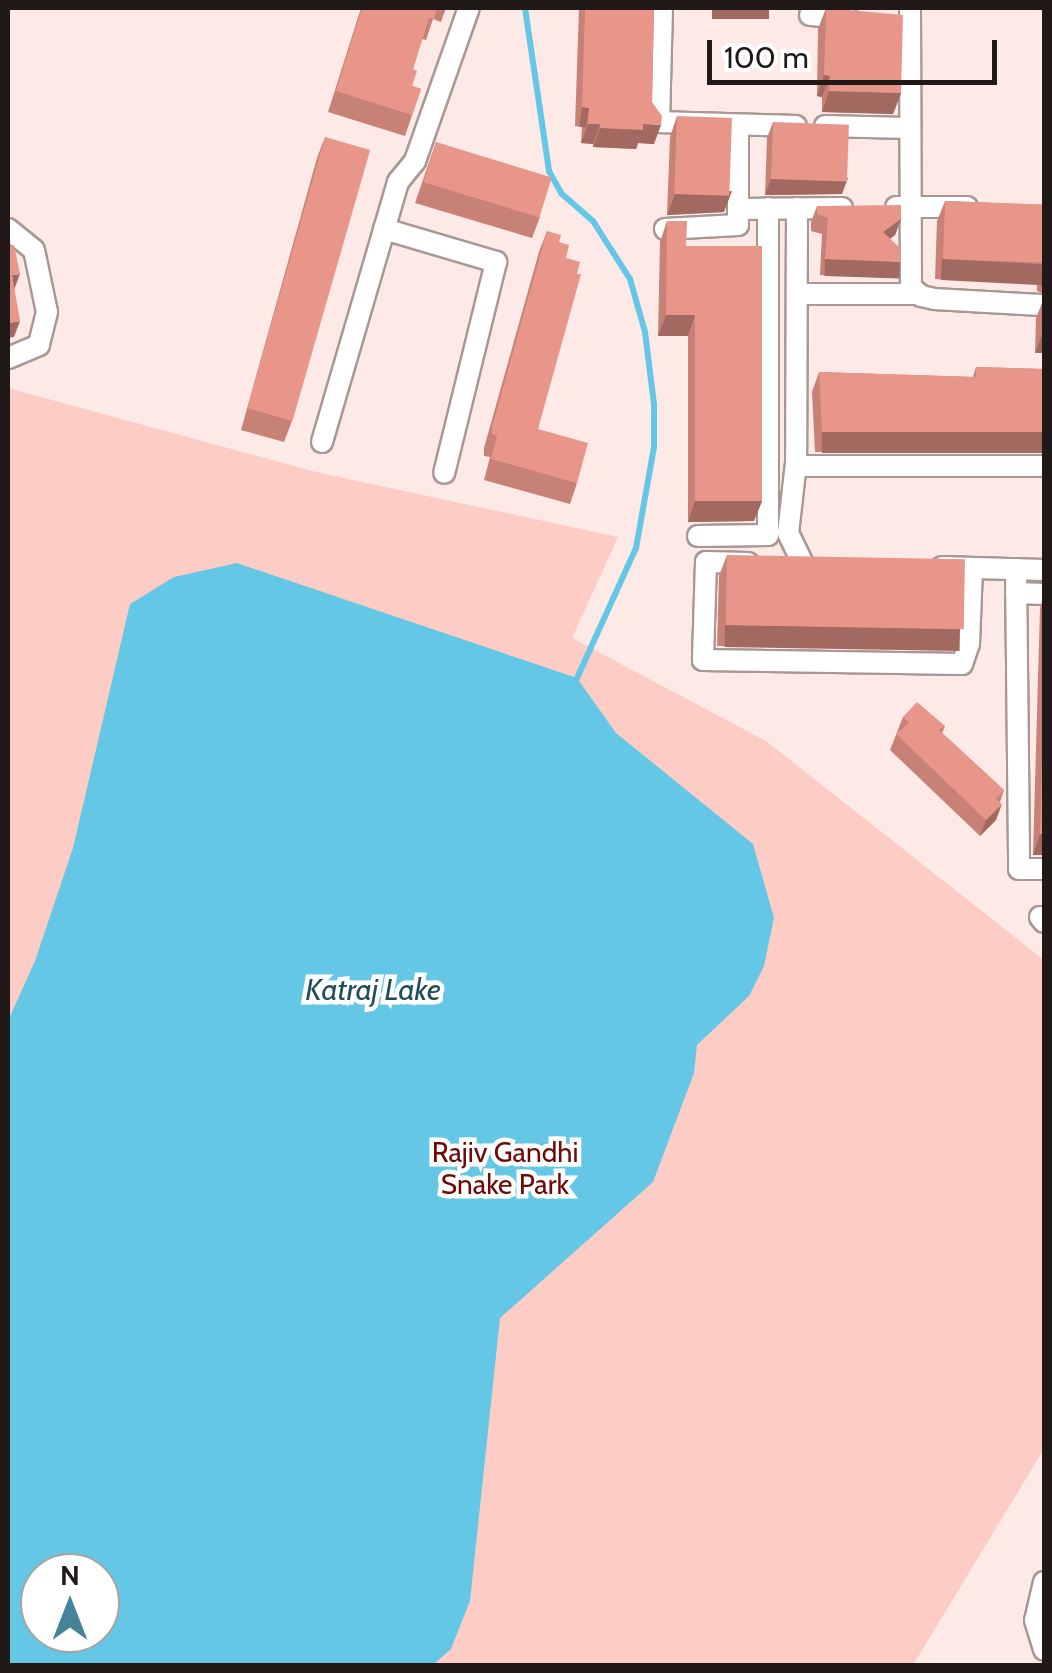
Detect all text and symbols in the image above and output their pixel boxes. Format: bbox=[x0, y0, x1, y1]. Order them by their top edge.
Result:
scale bar bbox=[712, 20, 1002, 82]
text: 100 m bbox=[724, 39, 809, 76]
water label: Katraj Lake bbox=[305, 972, 441, 1008]
park label: Rajiv Gandhi Snake Park bbox=[432, 1135, 578, 1201]
north arrow bbox=[20, 1553, 120, 1653]
text: N bbox=[60, 1558, 80, 1592]

